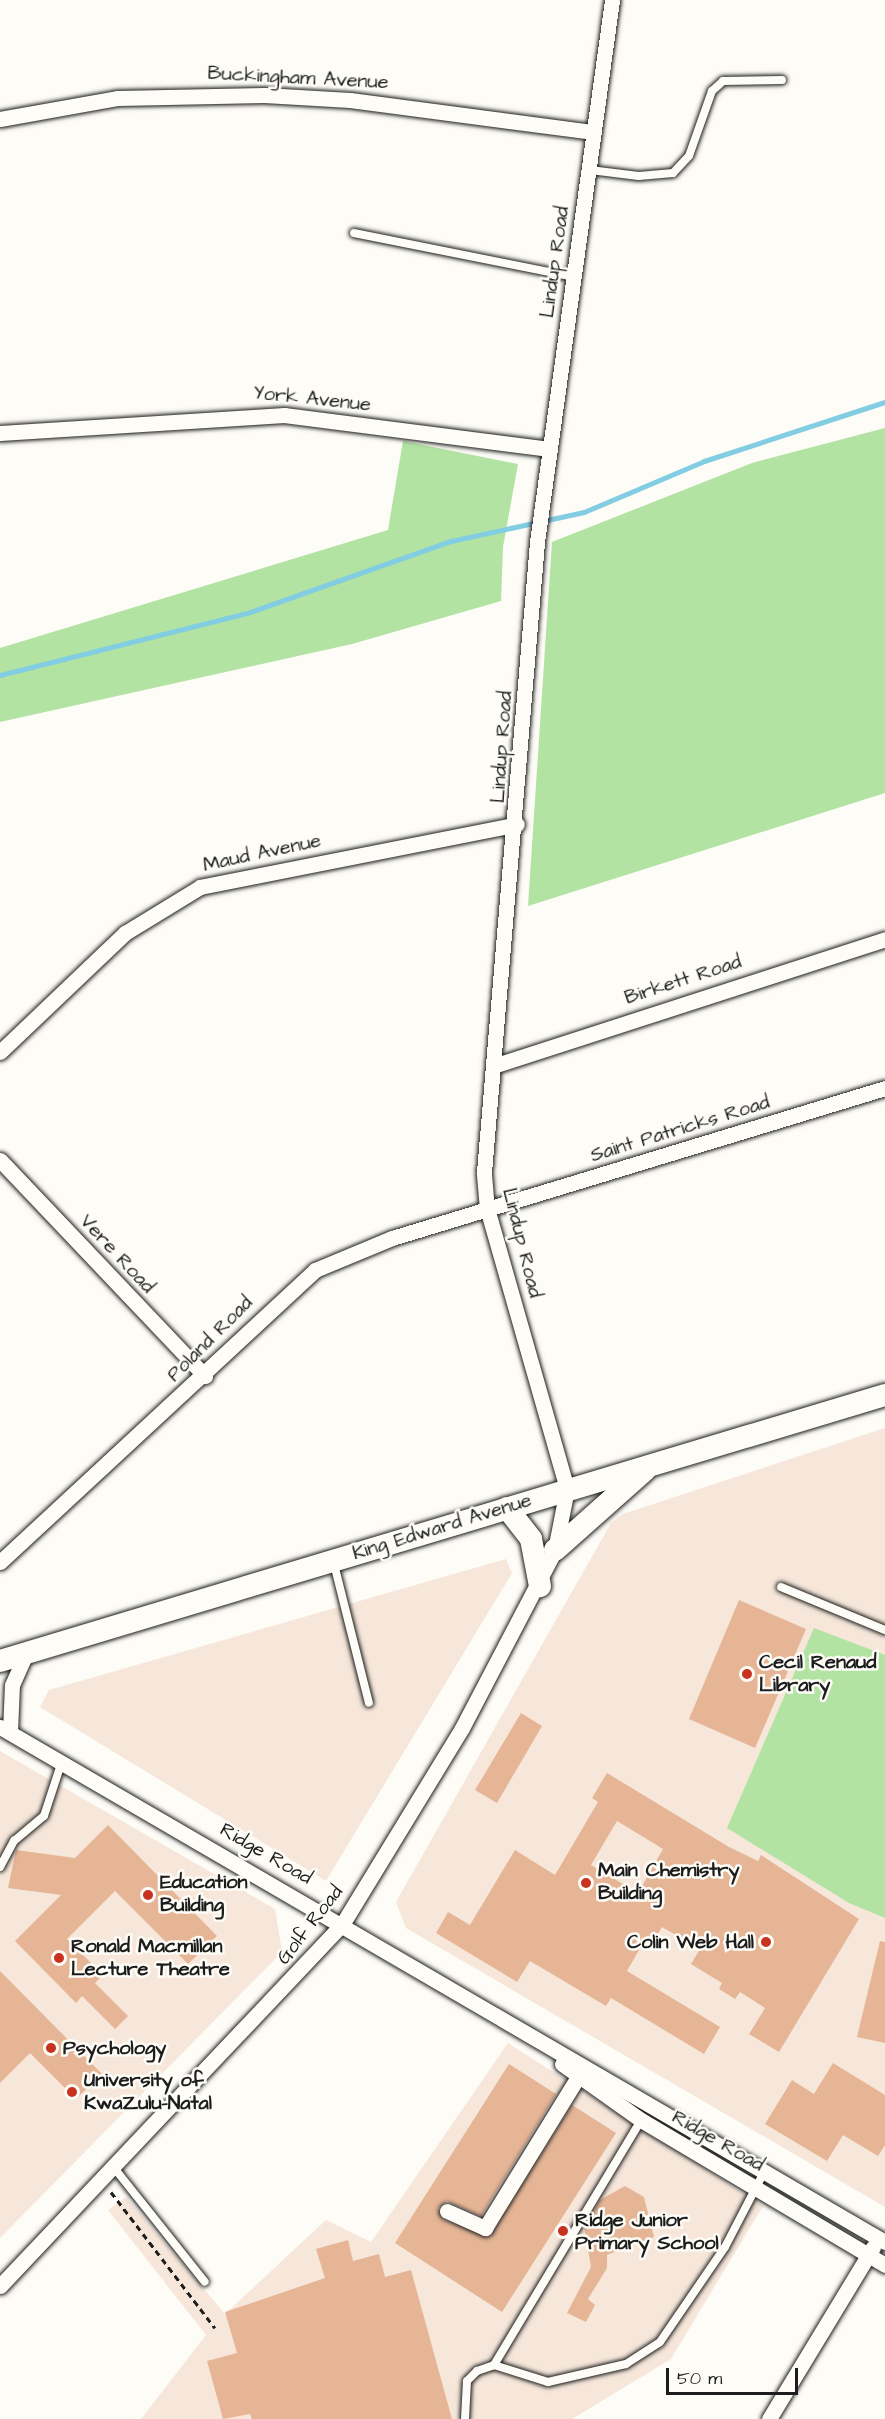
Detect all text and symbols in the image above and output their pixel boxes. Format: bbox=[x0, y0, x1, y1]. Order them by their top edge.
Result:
street label: Buckingham Avenue bbox=[207, 61, 389, 95]
street label: Lindup Road bbox=[535, 205, 575, 319]
street label: York Avenue bbox=[252, 381, 372, 417]
street label: Lindup Road bbox=[486, 690, 518, 804]
street label: Maud Avenue bbox=[201, 829, 323, 877]
street label: Birkett Road bbox=[622, 950, 744, 1010]
street label: Saint Patricks Road bbox=[587, 1090, 773, 1168]
street label: Lindup Road bbox=[497, 1186, 547, 1300]
street label: Vere Road bbox=[74, 1210, 160, 1298]
street label: Poland Road bbox=[162, 1291, 258, 1387]
street label: King Edward Avenue bbox=[349, 1488, 535, 1566]
place label: Cecil Renaud Library bbox=[759, 1650, 876, 1697]
marker: Cecil Renaud Library bbox=[740, 1667, 754, 1681]
street label: Ridge Road bbox=[216, 1818, 316, 1890]
place label: Main Chemistry Building bbox=[598, 1859, 739, 1906]
place label: Education Building bbox=[160, 1871, 247, 1918]
marker: Main Chemistry Building bbox=[579, 1876, 593, 1890]
street label: Golf Road bbox=[272, 1881, 348, 1969]
marker: Education Building bbox=[141, 1888, 155, 1902]
place label: Colin Web Hall bbox=[627, 1930, 754, 1954]
place label: Ronald Macmillan Lecture Theatre bbox=[71, 1934, 230, 1981]
marker: Colin Web Hall bbox=[759, 1935, 773, 1949]
marker: Ronald Macmillan Lecture Theatre bbox=[52, 1951, 66, 1965]
place label: Psychology bbox=[63, 2036, 166, 2060]
marker: Psychology bbox=[44, 2041, 58, 2055]
place label: University of KwaZulu-Natal bbox=[84, 2068, 212, 2115]
marker: University of KwaZulu-Natal bbox=[65, 2085, 79, 2099]
street label: Ridge Road bbox=[668, 2105, 768, 2177]
place label: Ridge Junior Primary School bbox=[575, 2208, 719, 2255]
marker: Ridge Junior Primary School bbox=[556, 2224, 570, 2238]
scale bar bbox=[669, 2356, 801, 2394]
text: 50 m bbox=[677, 2366, 722, 2391]

